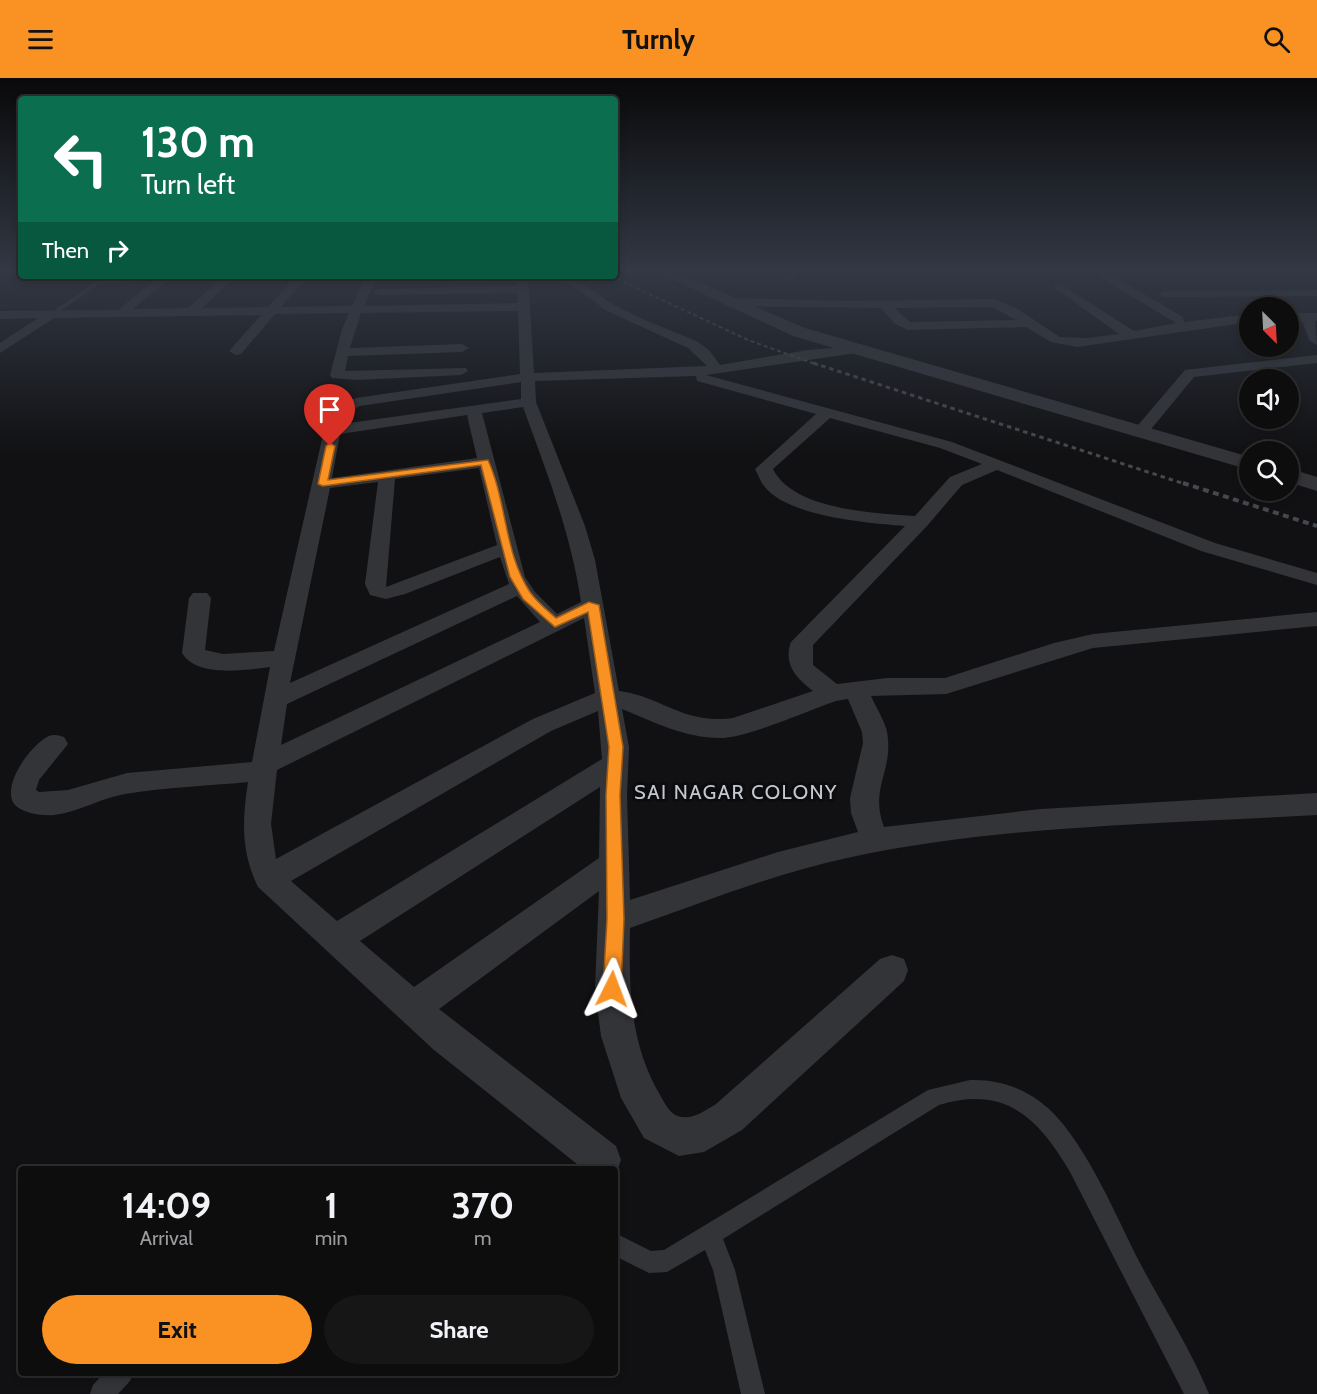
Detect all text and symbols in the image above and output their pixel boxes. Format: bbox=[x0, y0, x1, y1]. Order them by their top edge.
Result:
icon: menu bbox=[24, 23, 57, 56]
text: Turnly bbox=[622, 23, 695, 56]
icon: search bbox=[1260, 23, 1293, 56]
text: 130 m bbox=[141, 116, 255, 168]
icon: left bbox=[42, 120, 120, 198]
text: Turn left bbox=[141, 168, 235, 201]
icon: right bbox=[101, 234, 134, 267]
text: Then bbox=[42, 237, 89, 264]
north arrow bbox=[1239, 297, 1299, 357]
map controls bbox=[1239, 297, 1299, 501]
button: sound bbox=[1239, 369, 1299, 429]
pin bbox=[304, 384, 355, 446]
icon: arrive bbox=[313, 393, 346, 426]
button: search bbox=[1239, 441, 1299, 501]
district label: SAI NAGAR COLONY bbox=[634, 780, 838, 804]
position arrow bbox=[580, 957, 644, 1021]
text: 14:09 bbox=[122, 1183, 211, 1227]
text: 1 bbox=[325, 1183, 338, 1227]
text: 370 bbox=[451, 1183, 514, 1227]
text: Arrival bbox=[140, 1226, 193, 1250]
text: min bbox=[315, 1226, 348, 1250]
text: m bbox=[474, 1226, 492, 1250]
button: Exit bbox=[42, 1295, 312, 1364]
button: Share bbox=[324, 1295, 594, 1364]

